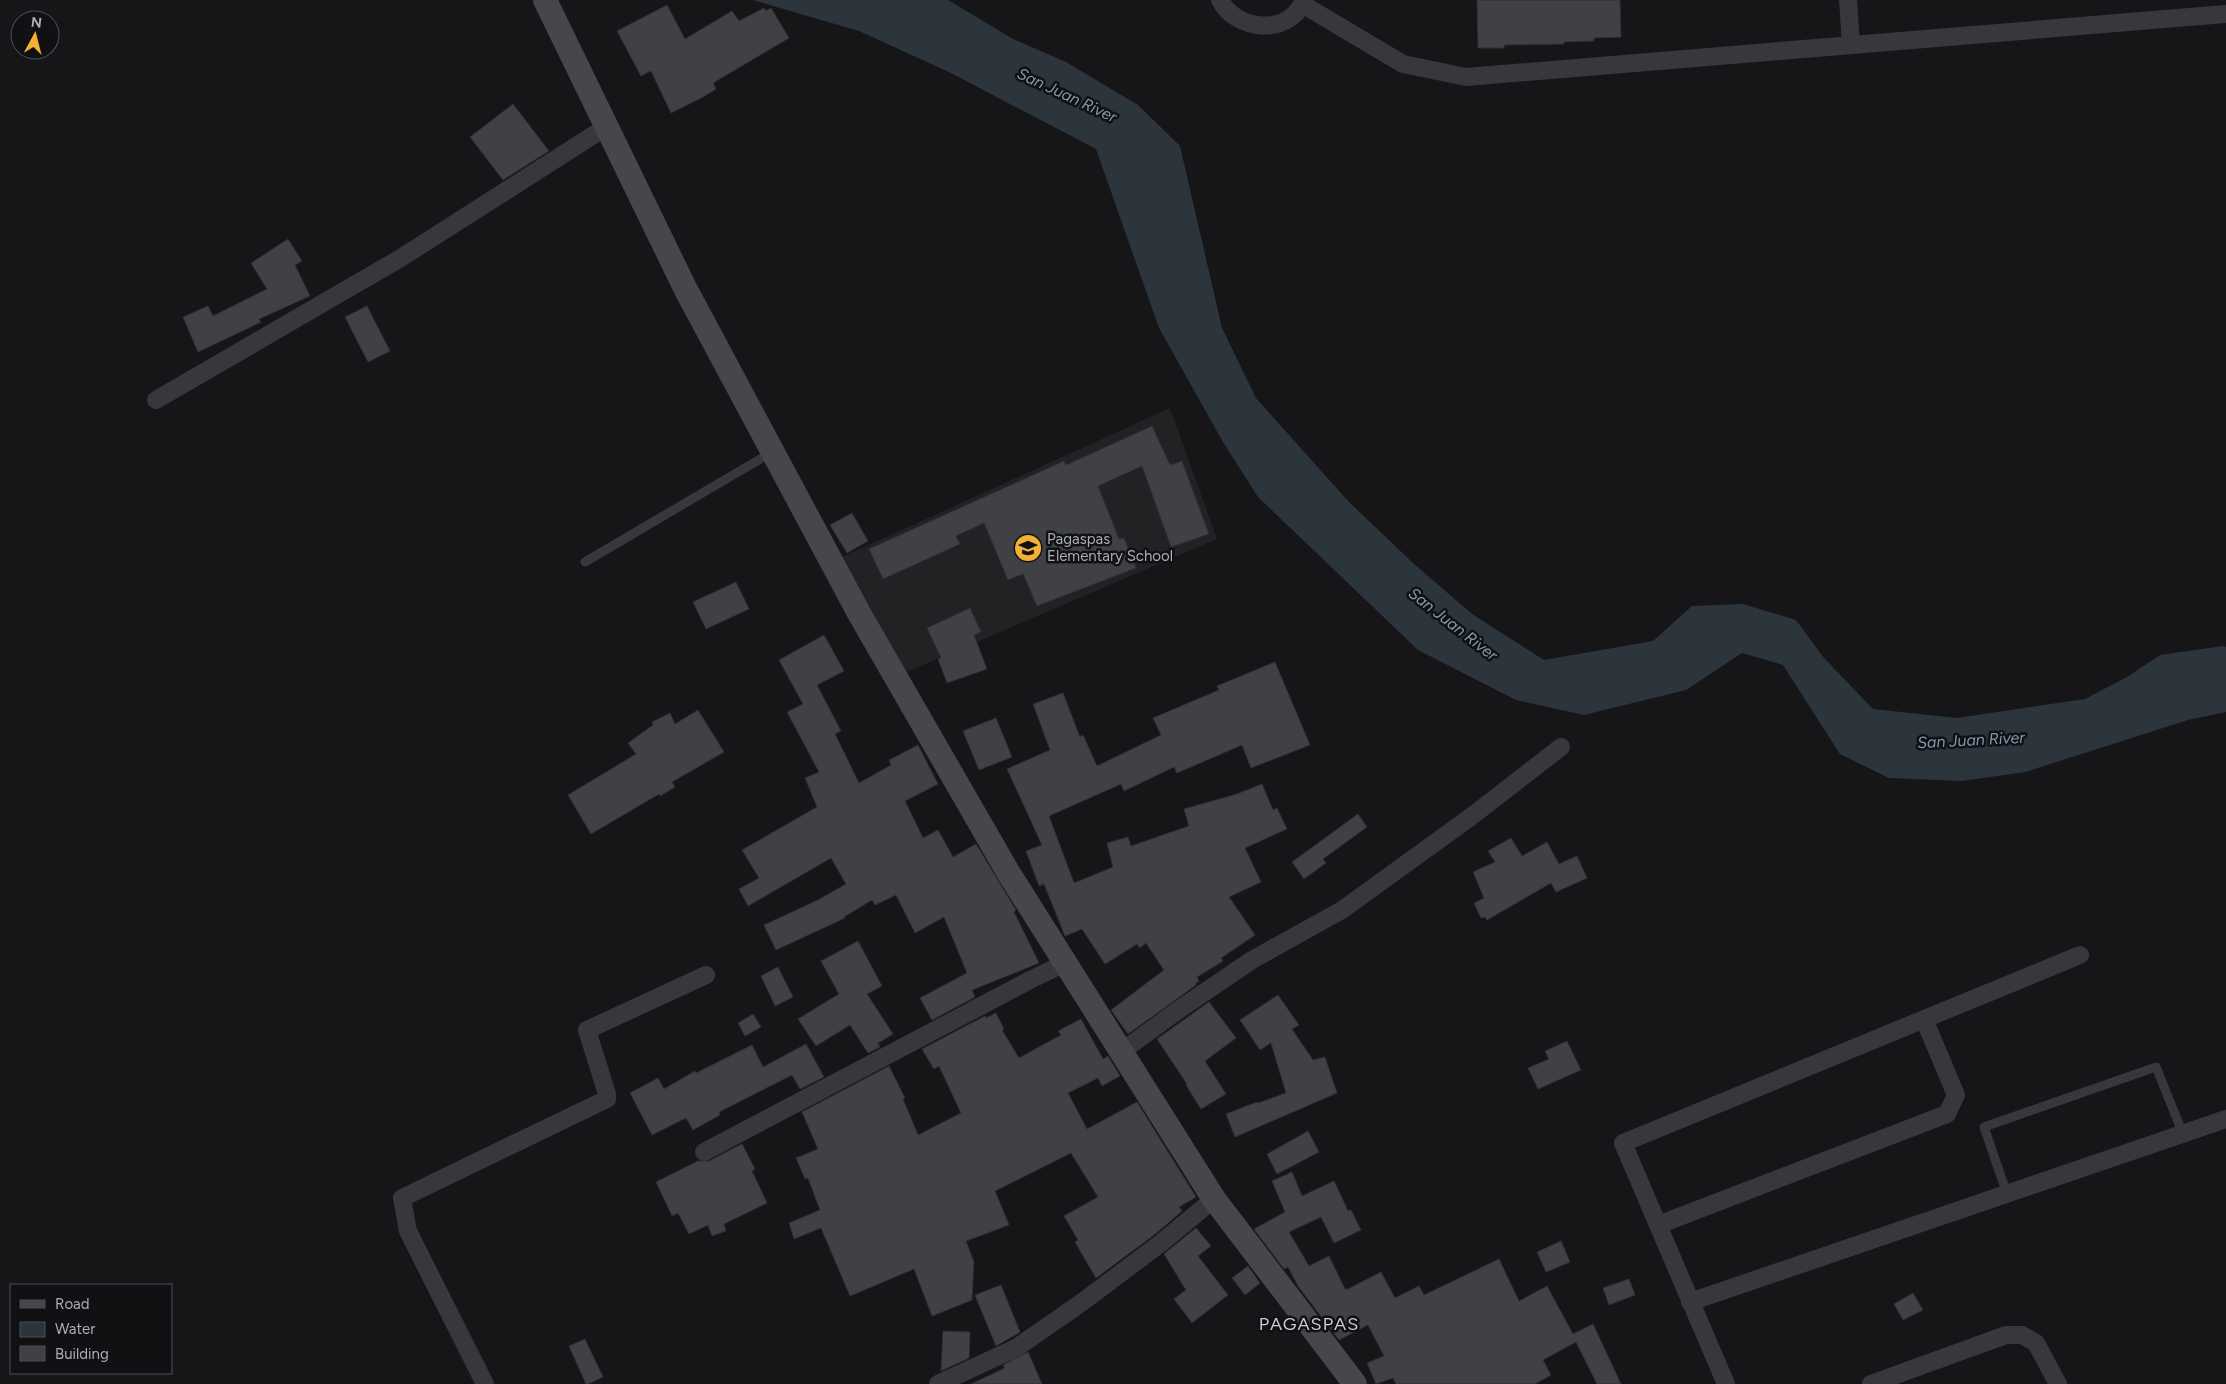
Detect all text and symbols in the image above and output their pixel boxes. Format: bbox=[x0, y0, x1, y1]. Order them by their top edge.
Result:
north arrow bbox=[10, 10, 60, 60]
text: N bbox=[30, 13, 43, 32]
water label: San Juan River bbox=[1014, 64, 1120, 127]
place label: Pagaspas Elementary School bbox=[1047, 530, 1173, 565]
school or university icon: Pagaspas Elementary School bbox=[1013, 533, 1043, 563]
water label: San Juan River bbox=[1405, 583, 1502, 665]
water label: San Juan River bbox=[1917, 728, 2026, 752]
legend bbox=[10, 1284, 172, 1374]
text: Road bbox=[55, 1295, 90, 1313]
district label: PAGASPAS bbox=[1259, 1313, 1359, 1335]
text: Water bbox=[55, 1320, 95, 1338]
text: Building bbox=[55, 1345, 109, 1363]

